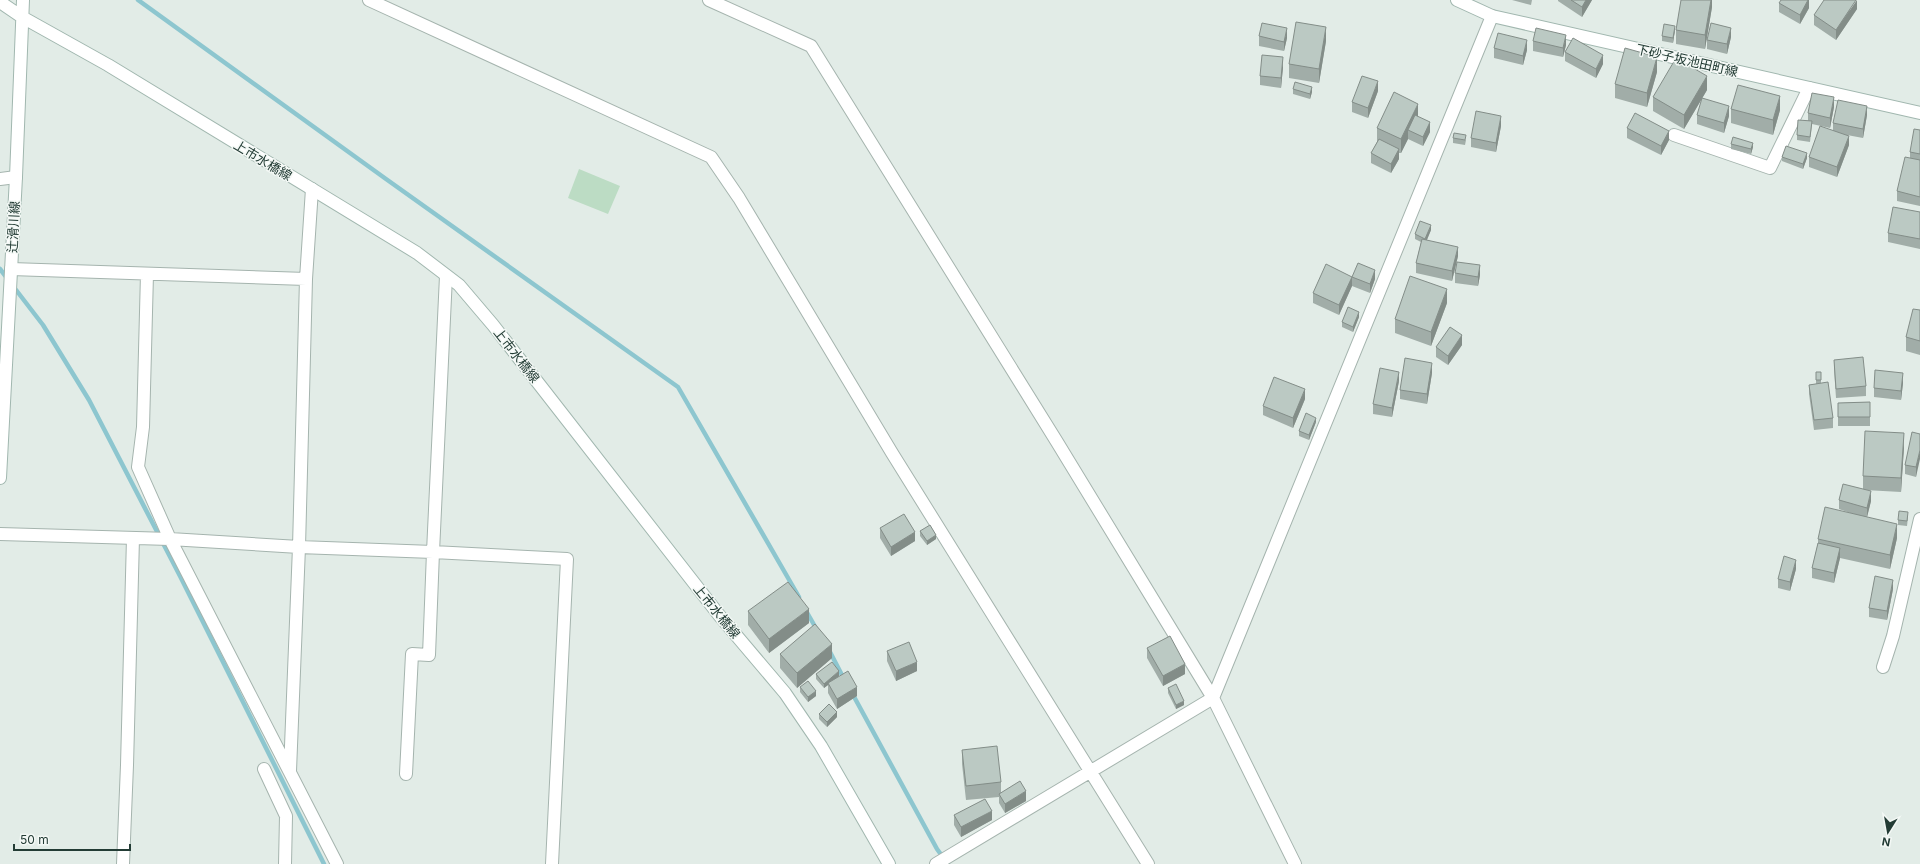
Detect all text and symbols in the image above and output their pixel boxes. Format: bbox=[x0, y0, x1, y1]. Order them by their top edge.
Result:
street label: 下砂子坂池田町線 bbox=[1635, 41, 1739, 79]
street label: 上市水橋線 bbox=[231, 136, 295, 184]
street label: 辻滑川線 bbox=[4, 201, 22, 253]
street label: 上市水橋線 bbox=[491, 324, 543, 386]
street label: 上市水橋線 bbox=[690, 581, 744, 641]
north arrow bbox=[1868, 812, 1908, 852]
scale bar bbox=[14, 826, 130, 852]
text: 50 m bbox=[20, 832, 49, 847]
text: N bbox=[1881, 834, 1892, 849]

